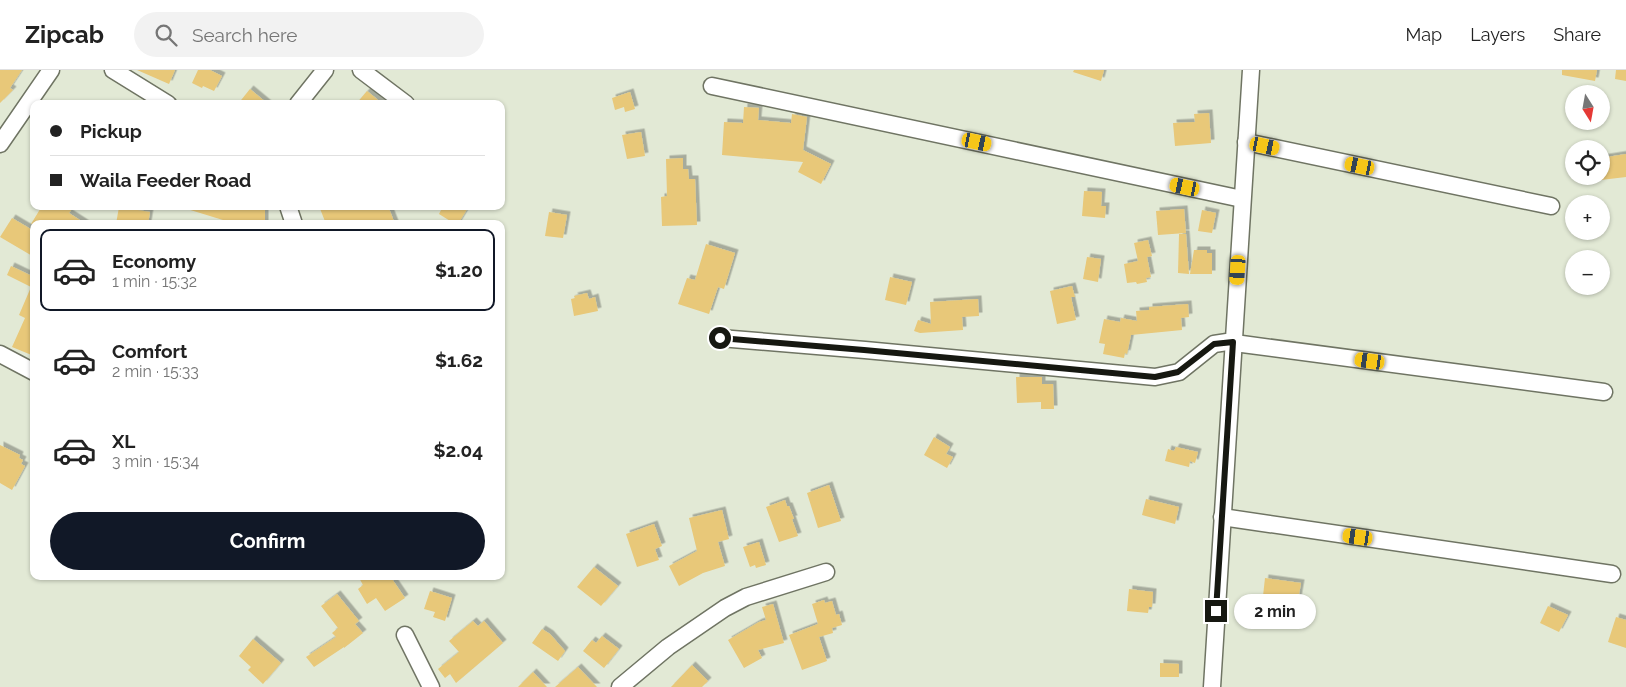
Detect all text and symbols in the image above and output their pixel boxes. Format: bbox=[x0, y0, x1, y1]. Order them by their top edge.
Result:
search box bbox=[134, 12, 484, 57]
text: Zipcab bbox=[25, 20, 104, 49]
icon: search bbox=[152, 21, 180, 49]
text: Search here bbox=[192, 24, 297, 46]
text: Map bbox=[1406, 24, 1442, 45]
text: Layers bbox=[1470, 24, 1525, 45]
text: Share bbox=[1553, 24, 1601, 45]
north arrow bbox=[1565, 85, 1610, 130]
map controls bbox=[1565, 85, 1610, 295]
text: Pickup bbox=[80, 120, 142, 142]
car bbox=[960, 132, 993, 152]
car bbox=[1248, 136, 1281, 156]
button: locate bbox=[1565, 140, 1610, 185]
car bbox=[1343, 156, 1376, 176]
text: Waila Feeder Road bbox=[80, 169, 251, 191]
car bbox=[1168, 177, 1201, 197]
button: + bbox=[1565, 195, 1610, 240]
icon: car bbox=[52, 248, 97, 293]
text: Economy bbox=[112, 250, 196, 272]
button: − bbox=[1565, 250, 1610, 295]
car bbox=[1229, 255, 1246, 285]
text: $1.20 bbox=[435, 259, 483, 281]
text: 1 min · 15:32 bbox=[112, 272, 197, 291]
route start bbox=[709, 327, 731, 349]
icon: car bbox=[52, 338, 97, 383]
text: Comfort bbox=[112, 340, 187, 362]
text: $1.62 bbox=[435, 349, 483, 371]
car bbox=[1354, 351, 1385, 371]
text: 2 min · 15:33 bbox=[112, 362, 199, 381]
icon: car bbox=[52, 428, 97, 473]
text: XL bbox=[112, 430, 135, 452]
text: $2.04 bbox=[433, 439, 483, 461]
text: 3 min · 15:34 bbox=[112, 452, 199, 471]
button: Confirm bbox=[50, 512, 485, 570]
car bbox=[1342, 527, 1373, 547]
callout: 2 min bbox=[1234, 594, 1316, 628]
route end bbox=[1205, 600, 1227, 622]
text: 2 min bbox=[1254, 602, 1296, 621]

